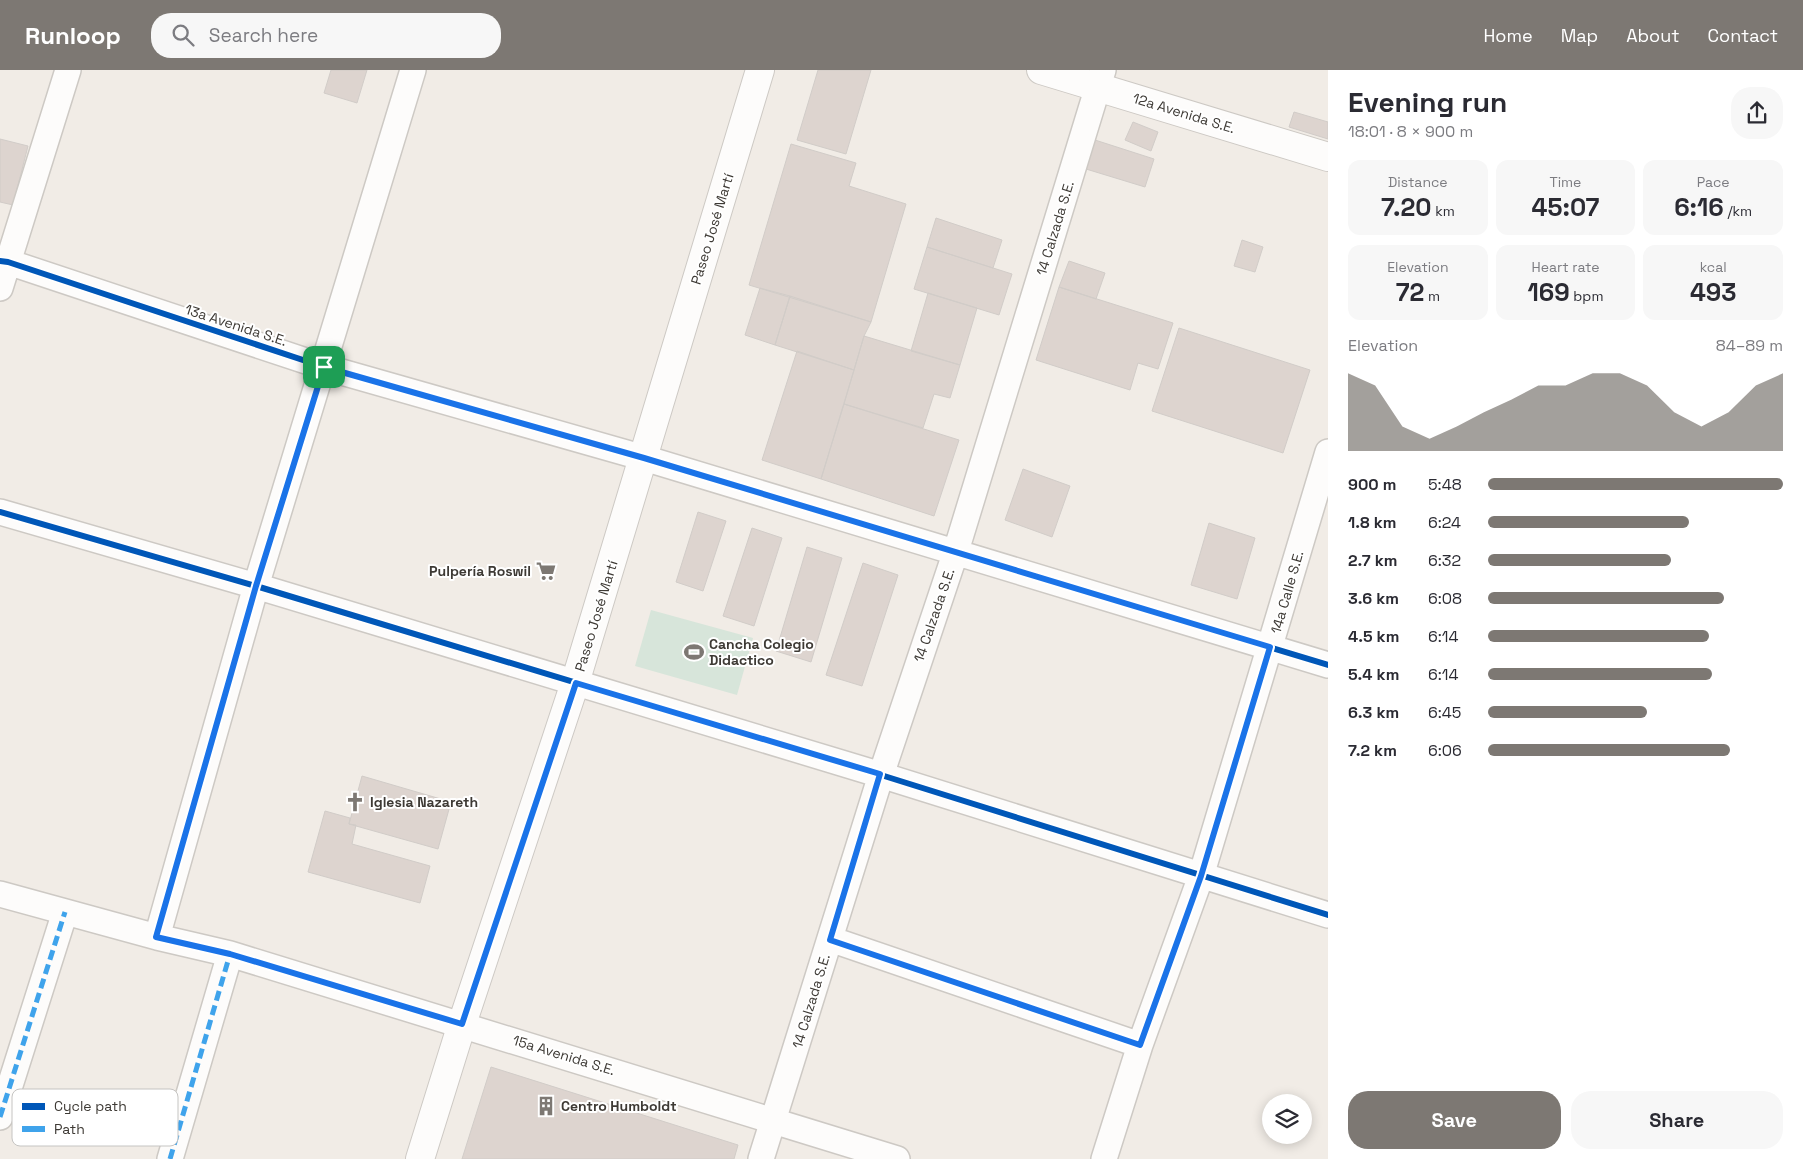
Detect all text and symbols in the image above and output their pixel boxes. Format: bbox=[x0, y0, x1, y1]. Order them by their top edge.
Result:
search box bbox=[151, 13, 501, 58]
text: Runloop bbox=[25, 20, 121, 51]
icon: search bbox=[169, 21, 197, 49]
text: Search here bbox=[209, 23, 318, 48]
text: Home bbox=[1484, 24, 1533, 47]
text: Map bbox=[1561, 24, 1598, 47]
text: About bbox=[1626, 24, 1680, 47]
text: Contact bbox=[1708, 24, 1778, 47]
text: Evening run bbox=[1348, 84, 1507, 120]
button: share bbox=[1731, 87, 1783, 139]
street label: 12a Avenida S.E. bbox=[1131, 89, 1237, 137]
text: 18:01 · 8 × 900 m bbox=[1348, 121, 1473, 142]
street label: Paseo José Martí bbox=[687, 171, 738, 287]
text: Distance bbox=[1388, 173, 1448, 191]
text: Time bbox=[1550, 173, 1581, 191]
text: Pace bbox=[1697, 173, 1730, 191]
street label: 14 Calzada S.E. bbox=[1032, 179, 1078, 277]
text: 7.20 bbox=[1381, 191, 1432, 223]
text: 45:07 bbox=[1532, 191, 1599, 223]
text: 6:16 bbox=[1674, 191, 1724, 223]
text: km bbox=[1432, 202, 1455, 220]
text: /km bbox=[1724, 202, 1752, 220]
text: Elevation bbox=[1387, 258, 1449, 276]
text: Heart rate bbox=[1532, 258, 1599, 276]
text: kcal bbox=[1700, 258, 1727, 276]
text: 72 bbox=[1396, 276, 1424, 308]
text: 169 bbox=[1528, 276, 1570, 308]
text: 493 bbox=[1690, 276, 1736, 308]
text: m bbox=[1424, 287, 1440, 305]
text: bpm bbox=[1570, 287, 1603, 305]
street label: 13a Avenida S.E. bbox=[183, 300, 289, 350]
text: Elevation bbox=[1348, 335, 1418, 356]
text: 84–89 m bbox=[1716, 335, 1783, 356]
pin bbox=[303, 346, 345, 388]
icon: arrive bbox=[310, 353, 338, 381]
text: 900 m bbox=[1348, 474, 1396, 495]
text: 5:48 bbox=[1428, 474, 1462, 495]
text: 1.8 km bbox=[1348, 512, 1396, 533]
text: 6:24 bbox=[1428, 512, 1461, 533]
street label: 14a Calle S.E. bbox=[1267, 548, 1307, 636]
text: 2.7 km bbox=[1348, 550, 1397, 571]
text: 6:32 bbox=[1428, 550, 1461, 571]
street label: Paseo José Martí bbox=[571, 558, 622, 674]
supermarket icon: Pulpería Roswil bbox=[535, 560, 557, 582]
place label: Pulpería Roswil bbox=[429, 562, 531, 580]
street label: 14 Calzada S.E. bbox=[910, 566, 958, 664]
text: 3.6 km bbox=[1348, 588, 1399, 609]
text: 6:08 bbox=[1428, 588, 1462, 609]
text: 4.5 km bbox=[1348, 626, 1399, 647]
text: 6:14 bbox=[1428, 626, 1459, 647]
place label: Cancha Colegio Didactico bbox=[709, 635, 814, 669]
sports icon: Cancha Colegio Didactico bbox=[683, 641, 705, 663]
text: 5.4 km bbox=[1348, 664, 1399, 685]
text: 6:14 bbox=[1428, 664, 1459, 685]
text: 6.3 km bbox=[1348, 702, 1399, 723]
text: 6:45 bbox=[1428, 702, 1461, 723]
text: 7.2 km bbox=[1348, 740, 1397, 761]
text: 6:06 bbox=[1428, 740, 1462, 761]
church icon: Iglesia Nazareth bbox=[344, 791, 366, 813]
place label: Iglesia Nazareth bbox=[370, 793, 478, 811]
street label: 14 Calzada S.E. bbox=[788, 952, 834, 1050]
street label: 15a Avenida S.E. bbox=[511, 1031, 617, 1079]
legend bbox=[12, 1089, 178, 1146]
button: Save bbox=[1348, 1091, 1561, 1149]
button: Share bbox=[1571, 1091, 1783, 1149]
map controls bbox=[1262, 1094, 1312, 1144]
button: layers bbox=[1262, 1094, 1312, 1144]
building icon: Centro Humboldt bbox=[535, 1095, 557, 1117]
text: Cycle path bbox=[54, 1097, 127, 1115]
place label: Centro Humboldt bbox=[561, 1097, 677, 1115]
text: Path bbox=[54, 1120, 85, 1138]

